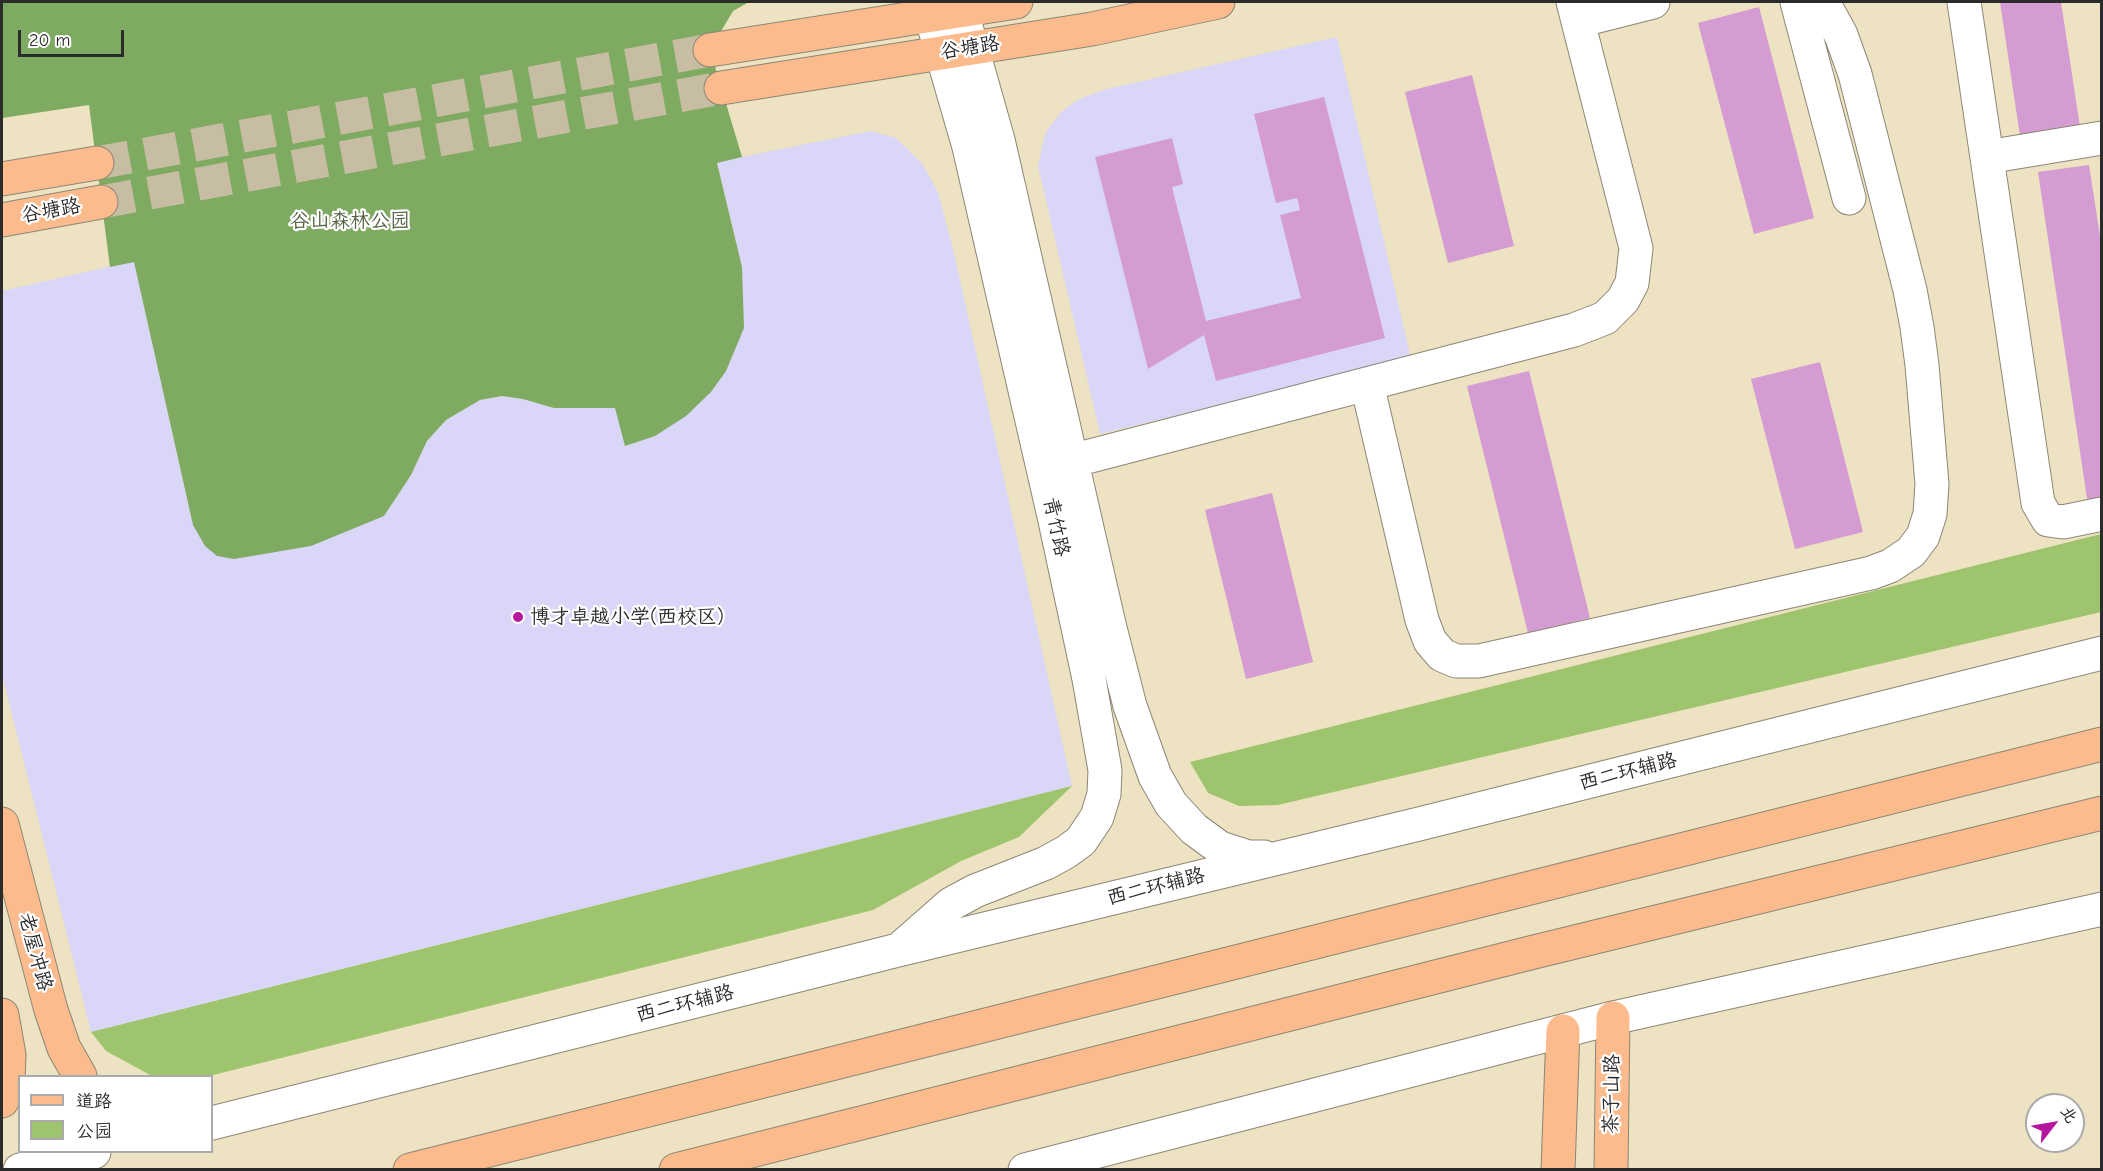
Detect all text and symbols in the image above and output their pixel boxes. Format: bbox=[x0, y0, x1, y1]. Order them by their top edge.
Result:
scale bar bbox=[21, 18, 128, 56]
text: 20 m bbox=[29, 30, 70, 51]
street label: 谷塘路 bbox=[938, 31, 1002, 65]
street label: 谷塘路 bbox=[19, 194, 83, 228]
park label: 谷山森林公园 bbox=[290, 209, 410, 233]
street label: 青竹路 bbox=[1038, 495, 1074, 559]
place label: 博才卓越小学(西校区) bbox=[530, 605, 724, 629]
marker: 博才卓越小学(西校区) bbox=[511, 610, 525, 624]
street label: 西二环辅路 bbox=[1577, 748, 1679, 796]
street label: 西二环辅路 bbox=[1105, 863, 1207, 911]
street label: 老屋冲路 bbox=[13, 910, 57, 994]
street label: 西二环辅路 bbox=[634, 980, 736, 1028]
street label: 茶子山路 bbox=[1599, 1054, 1625, 1134]
legend bbox=[18, 1075, 213, 1153]
text: 道路 bbox=[76, 1091, 112, 1112]
north arrow bbox=[2025, 1093, 2085, 1153]
text: 北 bbox=[2057, 1103, 2081, 1126]
text: 公园 bbox=[76, 1121, 112, 1142]

